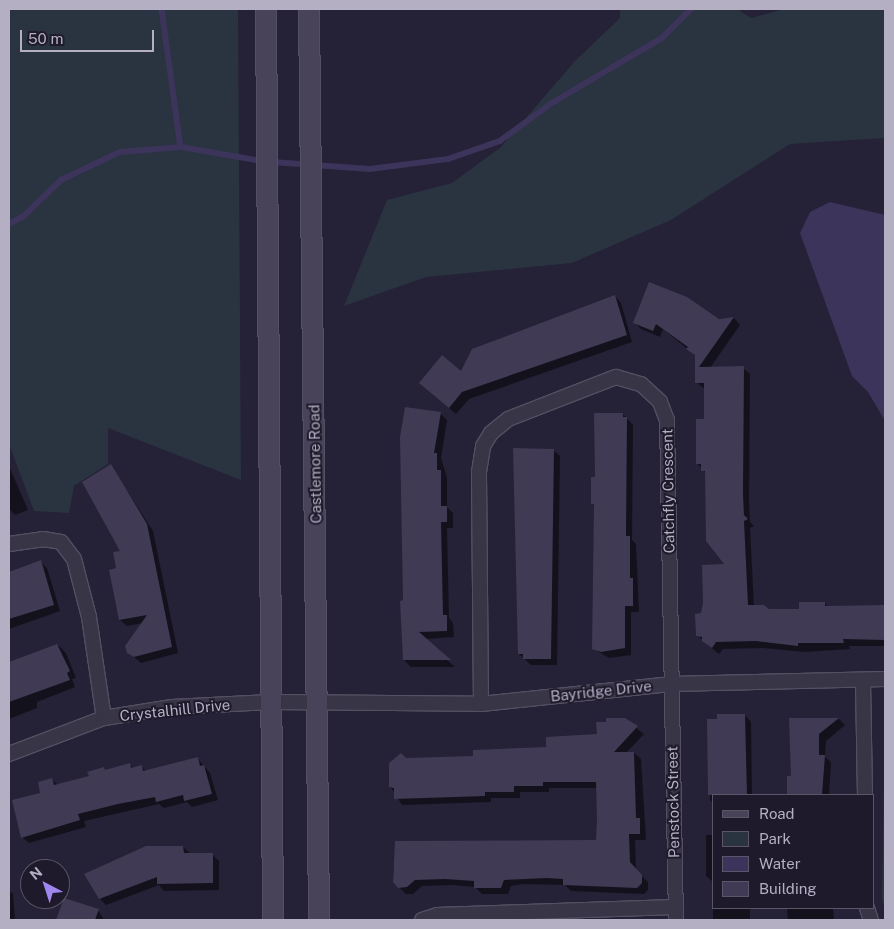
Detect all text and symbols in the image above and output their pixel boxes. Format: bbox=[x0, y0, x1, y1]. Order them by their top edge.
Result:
scale bar bbox=[22, 20, 156, 52]
text: 50 m bbox=[28, 30, 63, 47]
street label: Castlemore Road bbox=[305, 404, 325, 524]
street label: Catchfly Crescent bbox=[658, 428, 678, 554]
street label: Bayridge Drive bbox=[549, 677, 653, 705]
street label: Crystalhill Drive bbox=[119, 695, 231, 725]
street label: Penstock Street bbox=[663, 746, 683, 858]
legend bbox=[712, 794, 874, 909]
text: Road bbox=[759, 805, 795, 822]
text: Park bbox=[759, 830, 791, 847]
text: Water bbox=[759, 855, 801, 872]
north arrow bbox=[20, 859, 70, 909]
text: N bbox=[27, 864, 45, 883]
text: Building bbox=[759, 880, 817, 897]

